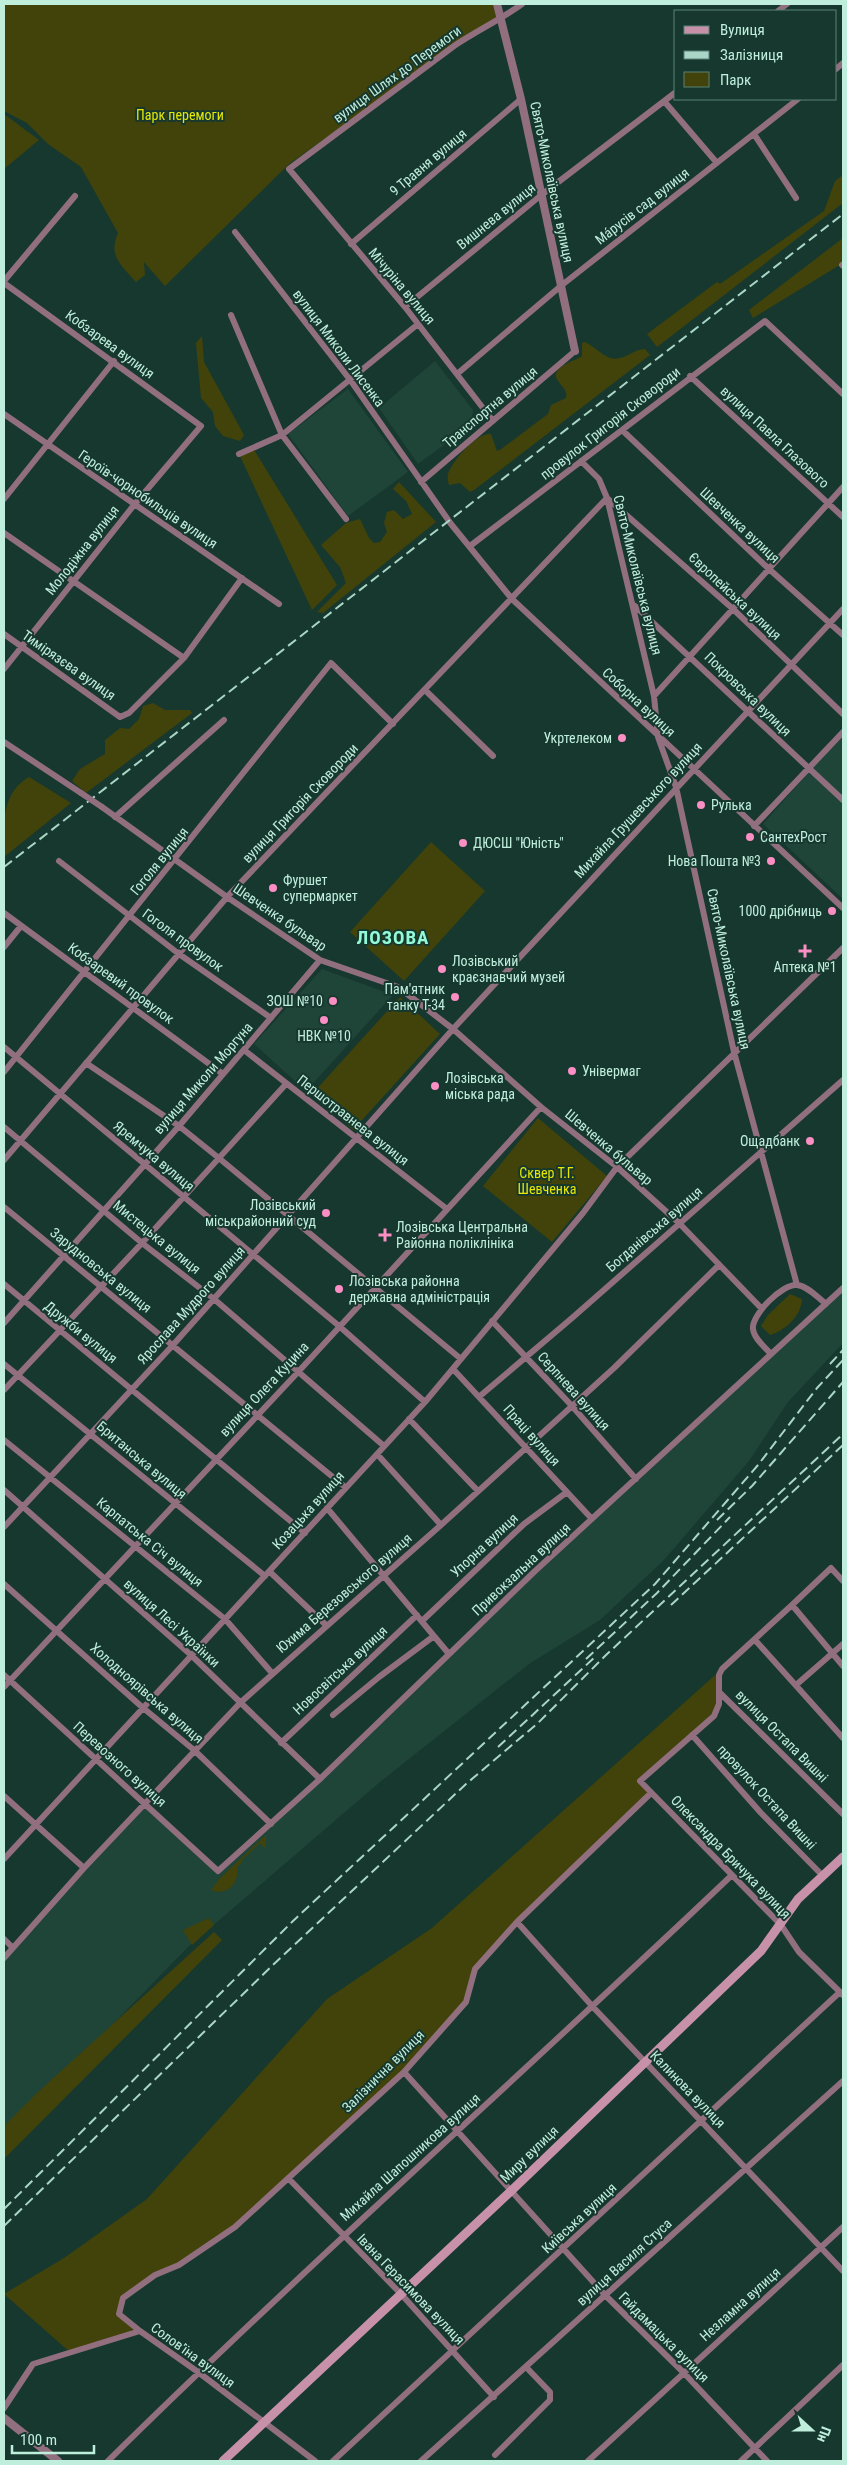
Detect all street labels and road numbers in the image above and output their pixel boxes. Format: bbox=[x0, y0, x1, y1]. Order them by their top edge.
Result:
street label: вулиця Шлях до Перемоги bbox=[330, 22, 464, 126]
street label: Свято-Миколаївська вулиця bbox=[527, 100, 577, 264]
street label: 9 Травня вулиця bbox=[386, 125, 470, 199]
street label: Мáрусів сад вулиця bbox=[592, 164, 692, 248]
street label: Вишнева вулиця bbox=[454, 179, 538, 253]
street label: Мічуріна вулиця bbox=[366, 245, 438, 327]
street label: вулиця Миколи Лисенка bbox=[290, 286, 388, 410]
street label: Кобзарева вулиця bbox=[62, 306, 158, 382]
street label: Транспортна вулиця bbox=[440, 363, 540, 451]
street label: провулок Григорія Сковороди bbox=[537, 363, 683, 483]
street label: вулиця Павла Глазового bbox=[718, 383, 832, 491]
street label: Героїв-чорнобильців вулиця bbox=[76, 446, 220, 552]
street label: Шевченка вулиця bbox=[697, 484, 783, 566]
street label: Свято-Миколаївська вулиця bbox=[610, 493, 666, 657]
street label: Молодіжна вулиця bbox=[42, 502, 122, 598]
street label: Європейська вулиця bbox=[685, 549, 785, 643]
street label: Тимірязєва вулиця bbox=[19, 627, 119, 703]
street label: Покровська вулиця bbox=[701, 649, 795, 739]
street label: Соборна вулиця bbox=[599, 664, 679, 740]
street label: Михайла Грушевського вулиця bbox=[571, 739, 705, 881]
street label: вулиця Григорія Сковороди bbox=[239, 740, 361, 866]
street label: Гоголя вулиця bbox=[127, 824, 191, 898]
street label: Шевченка бульвар bbox=[230, 880, 330, 954]
street label: Свято-Миколаївська вулиця bbox=[704, 887, 754, 1051]
street label: Гоголя провулок bbox=[139, 905, 227, 975]
street label: Кобзаревий провулок bbox=[65, 939, 177, 1027]
street label: вулиця Миколи Моргуна bbox=[150, 1019, 256, 1137]
street label: Першотравнева вулиця bbox=[294, 1071, 412, 1169]
street label: Шевченка бульвар bbox=[562, 1106, 656, 1188]
street label: Яремчука вулиця bbox=[110, 1118, 198, 1194]
street label: Богданівська вулиця bbox=[603, 1183, 705, 1275]
street label: Мистецька вулиця bbox=[110, 1197, 204, 1277]
street label: Зарудновська вулиця bbox=[47, 1224, 155, 1316]
street label: Ярослава Мудрого вулиця bbox=[134, 1243, 248, 1367]
street label: Дружби вулиця bbox=[41, 1298, 121, 1366]
street label: вулиця Олега Куцина bbox=[216, 1339, 312, 1439]
street label: Серпнева вулиця bbox=[535, 1348, 613, 1434]
street label: Праці вулиця bbox=[500, 1401, 564, 1469]
street label: Британська вулиця bbox=[94, 1418, 190, 1502]
street label: Козацька вулиця bbox=[269, 1468, 347, 1552]
street label: Карпатська Січ вулиця bbox=[93, 1494, 207, 1590]
street label: Упорна вулиця bbox=[447, 1510, 521, 1580]
street label: Привокзальна вулиця bbox=[469, 1519, 573, 1619]
street label: Юхима Березовського вулиця bbox=[273, 1530, 415, 1656]
street label: вулиця Лесі Українки bbox=[121, 1576, 223, 1670]
street label: Новосвітська вулиця bbox=[290, 1622, 390, 1718]
street label: Холодноярівська вулиця bbox=[87, 1640, 207, 1746]
street label: вулиця Остапа Вишні bbox=[733, 1687, 831, 1785]
street label: Перевозного вулиця bbox=[70, 1718, 170, 1810]
street label: провулок Остапа Вишні bbox=[714, 1741, 820, 1853]
street label: Олександра Бричука вулиця bbox=[668, 1792, 794, 1922]
street label: Залізнична вулиця bbox=[339, 2027, 427, 2115]
street label: Калинова вулиця bbox=[647, 2047, 729, 2131]
street label: Михайла Шапошникова вулиця bbox=[337, 2090, 483, 2224]
street label: Миру вулиця bbox=[497, 2122, 561, 2186]
street label: Київська вулиця bbox=[538, 2179, 620, 2257]
street label: вулиця Василя Стуса bbox=[573, 2215, 675, 2309]
street label: Івана Герасимова вулиця bbox=[354, 2230, 468, 2348]
street label: Незламна вулиця bbox=[697, 2264, 783, 2344]
street label: Гайдамацька вулиця bbox=[616, 2289, 712, 2385]
street label: Солов'їна вулиця bbox=[148, 2319, 238, 2391]

